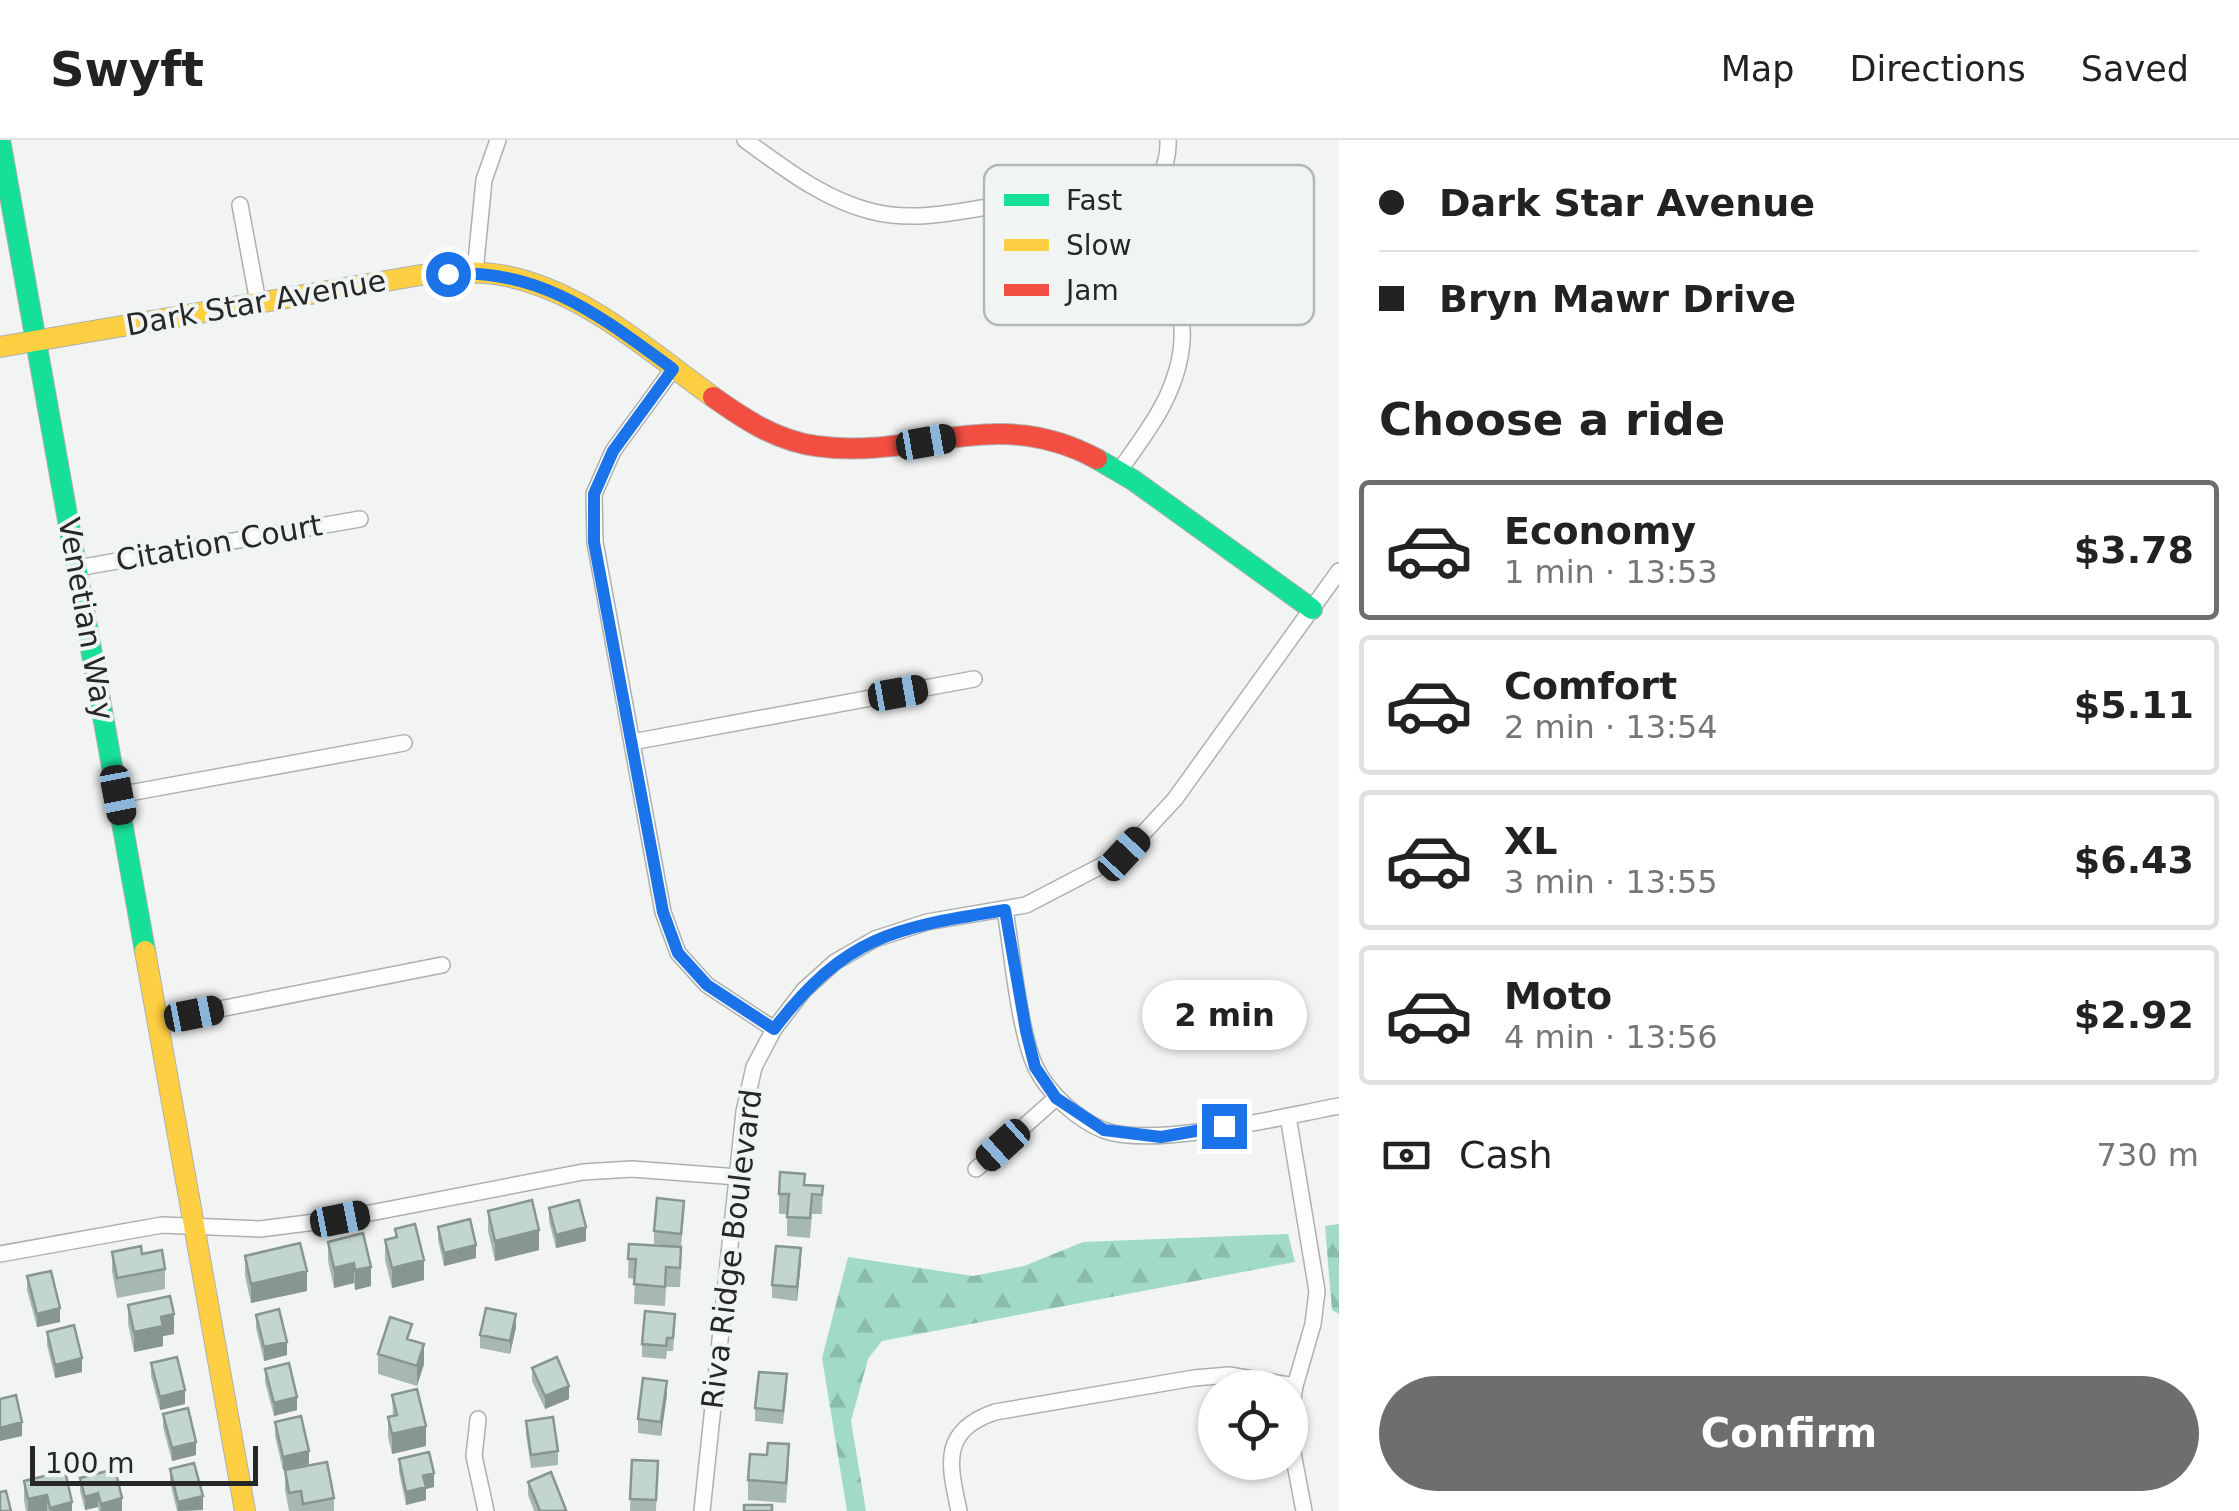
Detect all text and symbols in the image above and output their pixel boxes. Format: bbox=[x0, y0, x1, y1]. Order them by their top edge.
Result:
text: Swyft bbox=[50, 41, 204, 97]
text: Map bbox=[1721, 49, 1795, 89]
text: Directions bbox=[1850, 49, 2026, 89]
text: Saved bbox=[2081, 49, 2189, 89]
legend bbox=[984, 165, 1314, 325]
text: Dark Star Avenue bbox=[1439, 181, 1815, 225]
text: Fast bbox=[1066, 184, 1122, 217]
text: Slow bbox=[1066, 229, 1132, 262]
route start bbox=[426, 252, 471, 297]
street label: Dark Star Avenue bbox=[123, 262, 389, 343]
text: Jam bbox=[1064, 274, 1119, 307]
text: Bryn Mawr Drive bbox=[1439, 277, 1796, 321]
text: Choose a ride bbox=[1379, 393, 1725, 446]
car bbox=[894, 422, 958, 462]
icon: car bbox=[1384, 505, 1474, 595]
street label: Citation Court bbox=[113, 507, 325, 578]
text: Economy bbox=[1504, 509, 1696, 553]
street label: Venetian Way bbox=[51, 515, 122, 723]
text: $3.78 bbox=[2074, 528, 2194, 572]
text: 1 min · 13:53 bbox=[1504, 553, 1718, 591]
icon: car bbox=[1384, 660, 1474, 750]
text: Comfort bbox=[1504, 664, 1677, 708]
car bbox=[866, 673, 930, 713]
text: $5.11 bbox=[2074, 683, 2194, 727]
text: 2 min · 13:54 bbox=[1504, 708, 1718, 746]
car bbox=[98, 763, 138, 827]
icon: car bbox=[1384, 815, 1474, 905]
text: XL bbox=[1504, 819, 1558, 863]
car bbox=[1093, 822, 1155, 886]
text: $6.43 bbox=[2074, 838, 2194, 882]
text: 3 min · 13:55 bbox=[1504, 863, 1718, 901]
icon: car bbox=[1384, 970, 1474, 1060]
text: Moto bbox=[1504, 974, 1612, 1018]
callout: 2 min bbox=[1142, 981, 1306, 1051]
text: $2.92 bbox=[2074, 993, 2194, 1037]
car bbox=[162, 994, 226, 1034]
text: 2 min bbox=[1174, 996, 1275, 1034]
text: 4 min · 13:56 bbox=[1504, 1018, 1718, 1056]
street label: Riva Ridge Boulevard bbox=[695, 1087, 768, 1411]
route end bbox=[1202, 1104, 1247, 1149]
car bbox=[971, 1114, 1035, 1176]
icon: cash bbox=[1379, 1128, 1434, 1183]
text: Cash bbox=[1459, 1133, 1553, 1177]
text: 730 m bbox=[2097, 1136, 2199, 1174]
car bbox=[308, 1199, 372, 1239]
map controls bbox=[1198, 1370, 1308, 1480]
button: locate bbox=[1198, 1370, 1308, 1480]
button: Confirm bbox=[1379, 1376, 2199, 1491]
scale bar bbox=[30, 1441, 258, 1486]
text: 100 m bbox=[45, 1447, 135, 1480]

